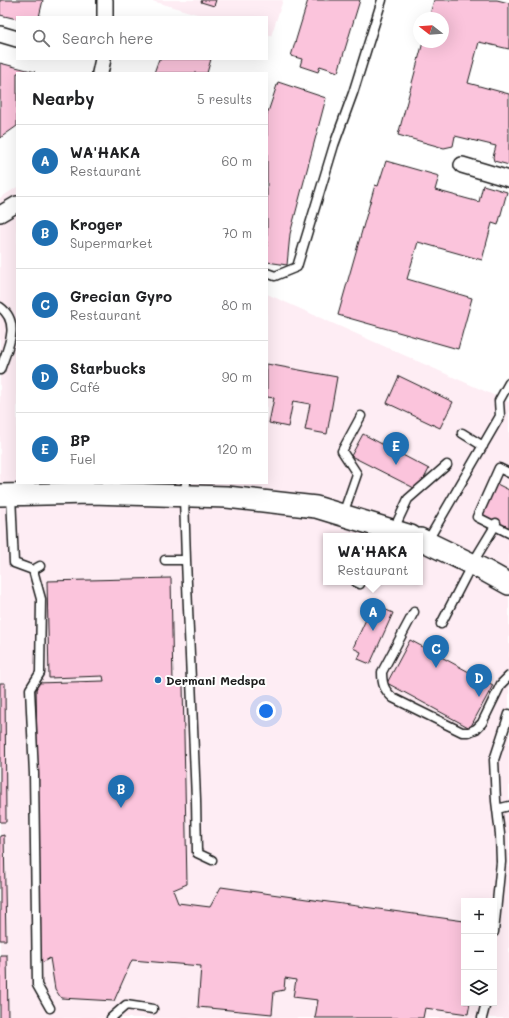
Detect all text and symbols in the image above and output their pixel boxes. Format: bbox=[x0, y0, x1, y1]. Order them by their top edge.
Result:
north arrow bbox=[413, 12, 449, 48]
search box bbox=[16, 16, 268, 60]
icon: search bbox=[30, 27, 52, 49]
text: Search here bbox=[62, 28, 153, 48]
text: Nearby bbox=[32, 87, 94, 109]
text: 5 results bbox=[197, 90, 252, 107]
text: WA'HAKA bbox=[70, 142, 140, 162]
text: A bbox=[40, 152, 50, 169]
text: 60 m bbox=[222, 152, 252, 169]
text: Restaurant bbox=[70, 162, 141, 179]
text: Kroger bbox=[70, 214, 123, 234]
text: B bbox=[41, 224, 49, 241]
text: 70 m bbox=[222, 224, 252, 241]
text: Supermarket bbox=[70, 234, 153, 251]
text: Grecian Gyro bbox=[70, 286, 172, 306]
text: C bbox=[40, 296, 50, 313]
text: 80 m bbox=[222, 296, 252, 313]
text: Restaurant bbox=[70, 306, 141, 323]
text: Starbucks bbox=[70, 358, 146, 378]
text: D bbox=[40, 368, 50, 385]
text: 90 m bbox=[222, 368, 252, 385]
text: Café bbox=[70, 378, 100, 395]
text: BP bbox=[70, 430, 90, 450]
pin: E bbox=[383, 432, 409, 465]
text: E bbox=[41, 440, 49, 457]
text: 120 m bbox=[216, 440, 252, 457]
text: Fuel bbox=[70, 450, 96, 467]
popup bbox=[323, 533, 423, 585]
text: WA'HAKA bbox=[337, 541, 408, 561]
text: Restaurant bbox=[337, 561, 409, 578]
pin: A bbox=[360, 598, 386, 631]
pin: C bbox=[423, 635, 449, 668]
pin: D bbox=[466, 664, 492, 697]
place label: Dermani Medspa bbox=[166, 672, 266, 688]
marker: Dermani Medspa bbox=[153, 675, 163, 685]
your location bbox=[256, 701, 276, 721]
pin: B bbox=[108, 775, 134, 808]
map controls bbox=[461, 898, 497, 1006]
button: + bbox=[461, 898, 497, 934]
button: − bbox=[461, 934, 497, 970]
button: layers bbox=[461, 970, 497, 1006]

